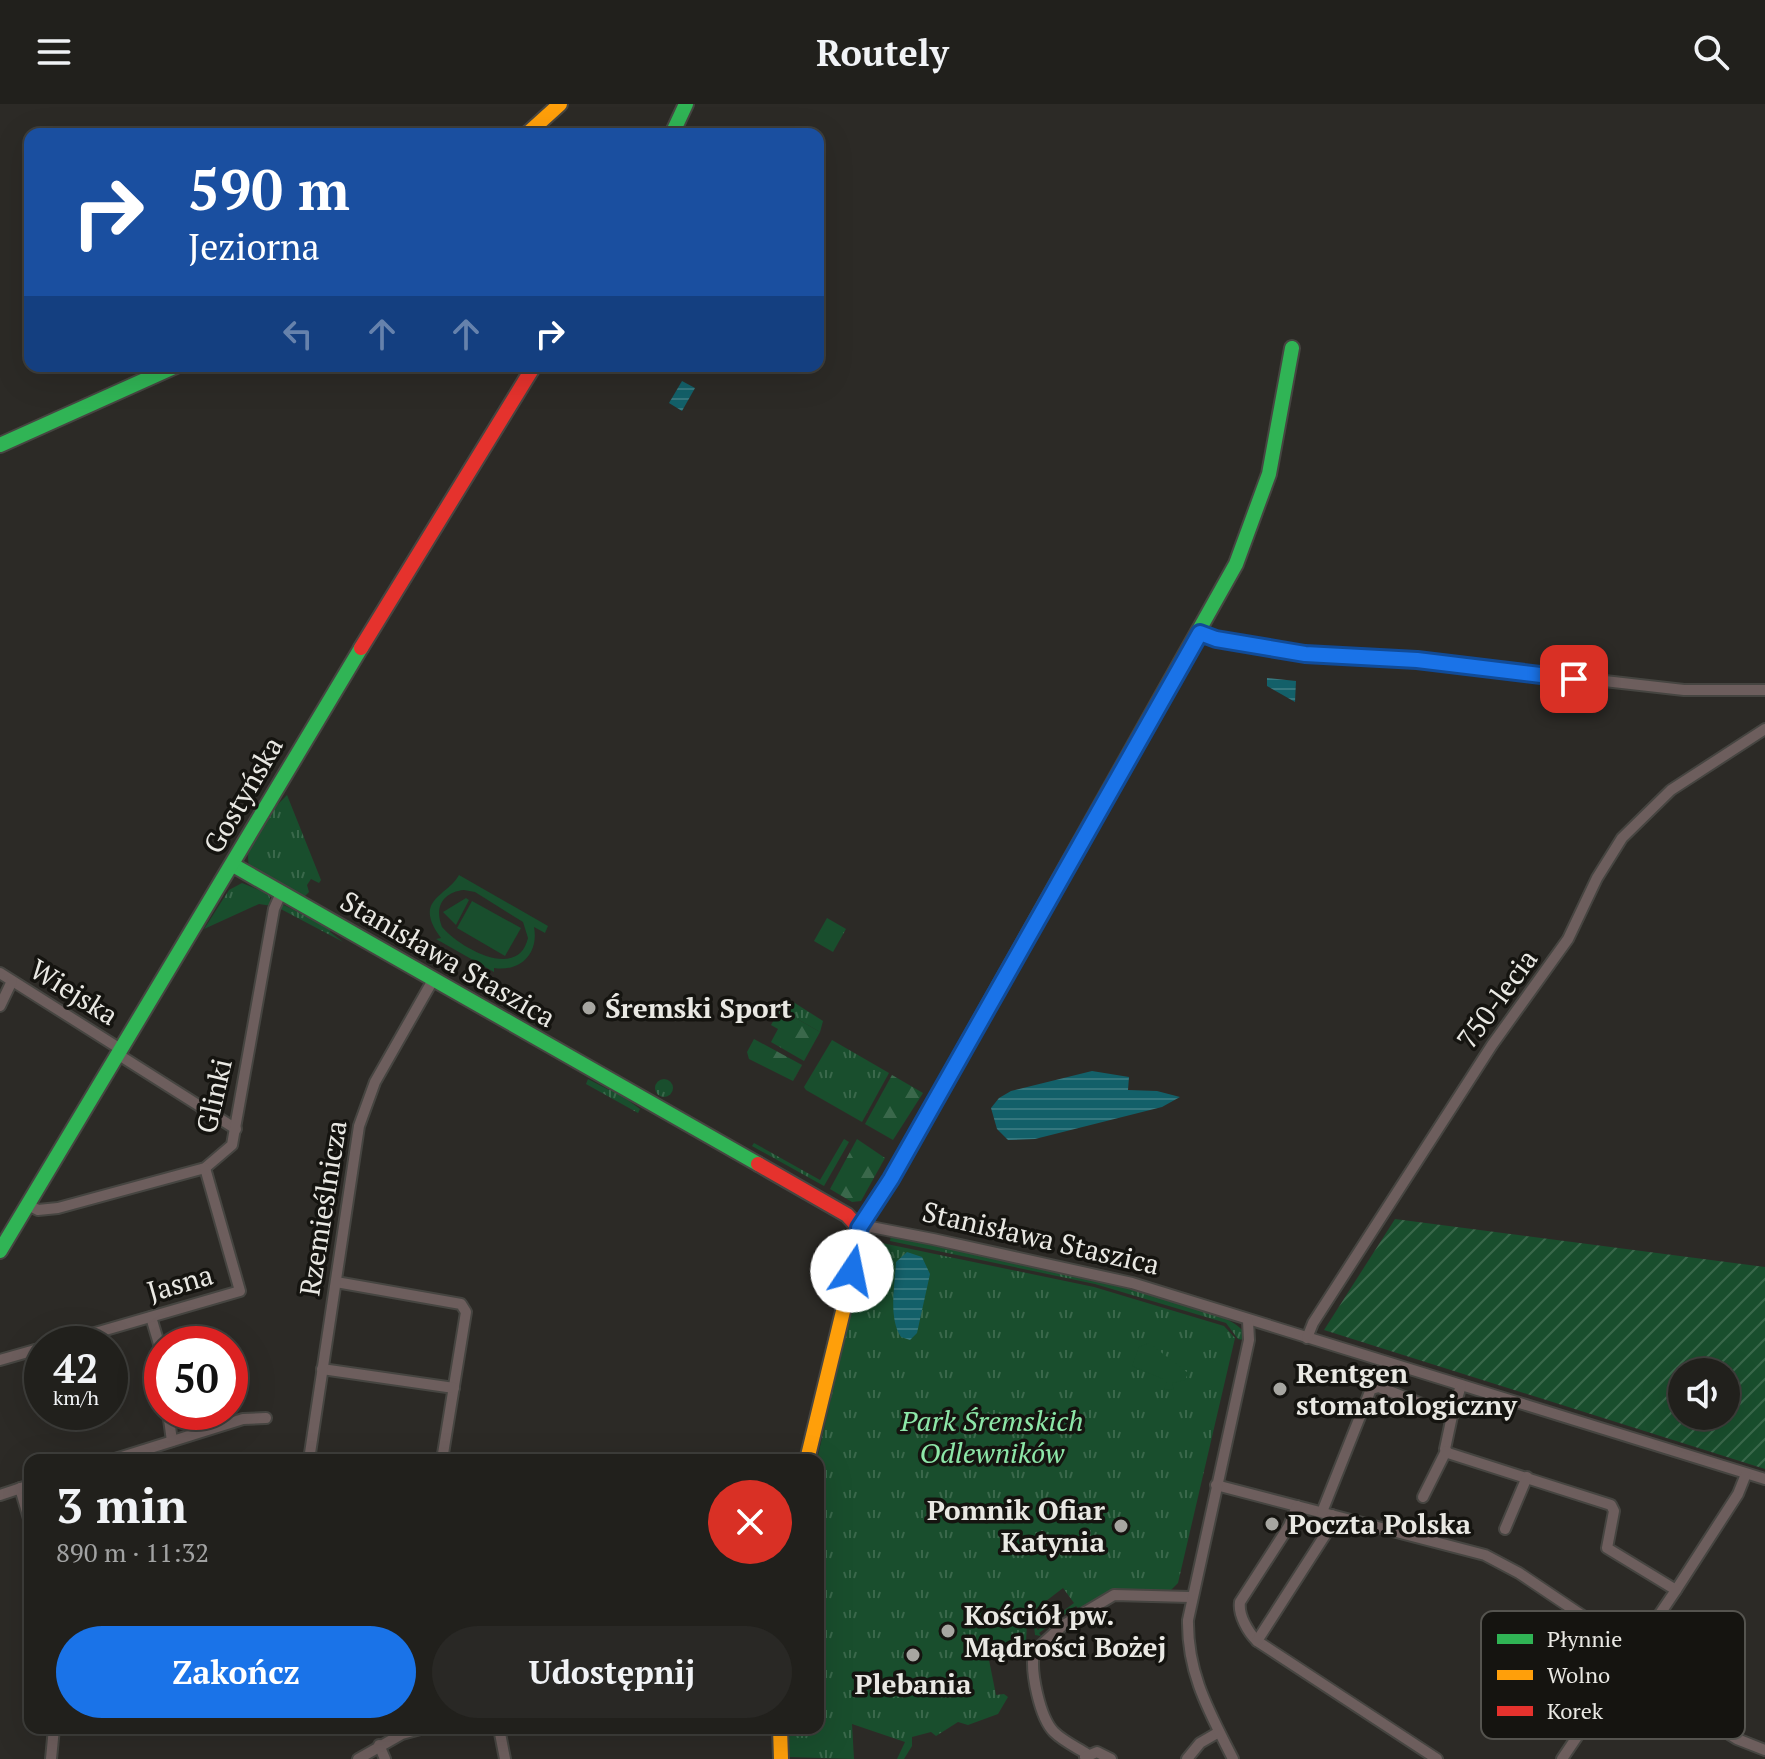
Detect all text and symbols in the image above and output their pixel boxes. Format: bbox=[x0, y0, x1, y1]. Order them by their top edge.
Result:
text: Routely bbox=[816, 29, 949, 76]
icon: menu bbox=[32, 30, 76, 74]
icon: search bbox=[1689, 30, 1733, 74]
text: 590 m bbox=[188, 152, 350, 226]
icon: right bbox=[56, 160, 160, 264]
text: Jeziorna bbox=[188, 223, 320, 270]
icon: left bbox=[276, 312, 320, 356]
icon: ahead bbox=[360, 312, 404, 356]
icon: ahead bbox=[444, 312, 488, 356]
icon: right bbox=[528, 312, 572, 356]
pin bbox=[1540, 645, 1608, 713]
icon: arrive bbox=[1552, 657, 1596, 701]
street label: Gostyńska bbox=[194, 730, 291, 860]
street label: Stanisława Staszica bbox=[334, 882, 562, 1035]
street label: 750-lecia bbox=[1448, 941, 1545, 1056]
street label: Wiejska bbox=[23, 950, 125, 1033]
place label: Śremski Sport bbox=[605, 989, 792, 1026]
marker: Śremski Sport bbox=[580, 999, 598, 1017]
street label: Glinki bbox=[187, 1055, 240, 1137]
street label: Rzemieślnicza bbox=[290, 1118, 355, 1298]
street label: Stanisława Staszica bbox=[919, 1192, 1163, 1283]
position arrow bbox=[810, 1229, 894, 1313]
street label: Jasna bbox=[143, 1256, 217, 1309]
speed limit sign: 50 bbox=[144, 1326, 248, 1430]
text: 42 bbox=[53, 1341, 99, 1394]
place label: Rentgen stomatologiczny bbox=[1296, 1354, 1518, 1423]
map controls bbox=[1668, 1358, 1740, 1430]
button: sound bbox=[1668, 1358, 1740, 1430]
marker: Rentgen stomatologiczny bbox=[1271, 1380, 1289, 1398]
text: km/h bbox=[53, 1384, 99, 1411]
park label: Park Śremskich Odlewników bbox=[900, 1402, 1083, 1471]
text: 3 min bbox=[56, 1473, 187, 1537]
button: close bbox=[708, 1480, 792, 1564]
place label: Pomnik Ofiar Katynia bbox=[927, 1491, 1105, 1560]
place label: Poczta Polska bbox=[1288, 1505, 1472, 1542]
marker: Poczta Polska bbox=[1263, 1515, 1281, 1533]
marker: Pomnik Ofiar Katynia bbox=[1112, 1517, 1130, 1535]
text: 890 m · 11:32 bbox=[56, 1535, 209, 1569]
place label: Kościół pw. Mądrości Bożej bbox=[964, 1596, 1167, 1665]
legend bbox=[1481, 1611, 1745, 1739]
marker: Kościół pw. Mądrości Bożej bbox=[939, 1622, 957, 1640]
text: Płynnie bbox=[1547, 1624, 1622, 1653]
button: Zakończ bbox=[56, 1626, 416, 1718]
button: Udostępnij bbox=[432, 1626, 792, 1718]
marker: Plebania bbox=[904, 1646, 922, 1664]
text: Wolno bbox=[1547, 1660, 1610, 1689]
place label: Plebania bbox=[854, 1665, 972, 1702]
text: Korek bbox=[1547, 1696, 1604, 1725]

